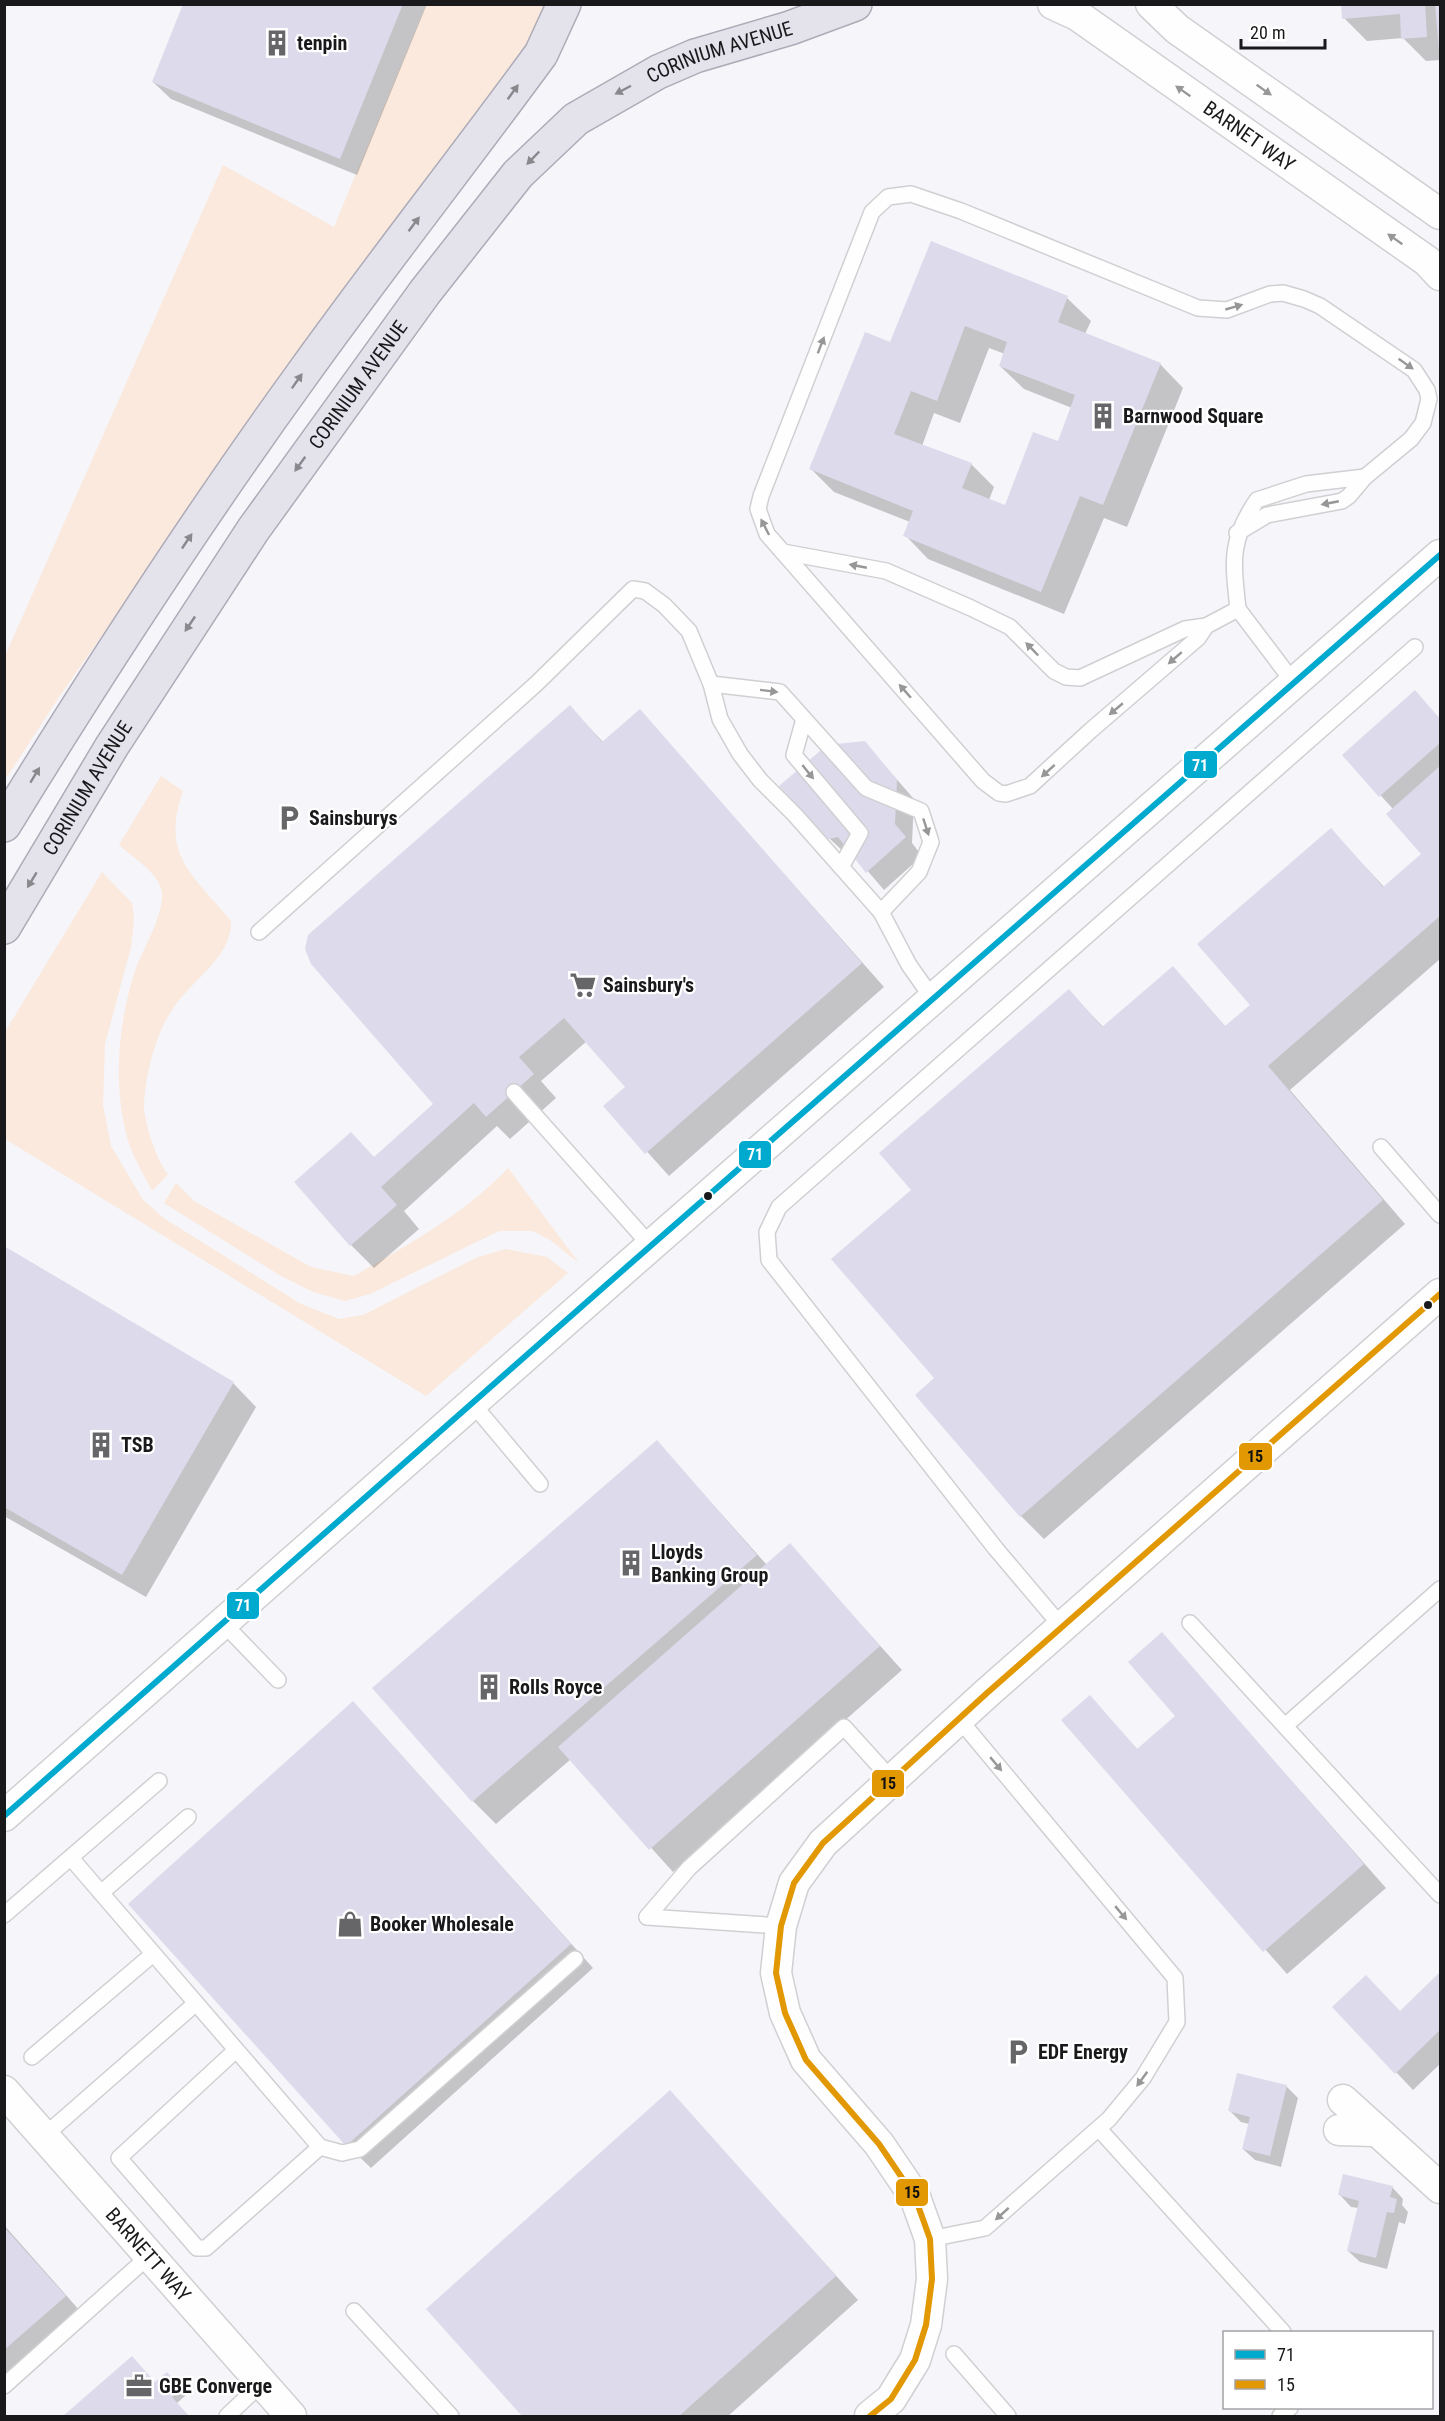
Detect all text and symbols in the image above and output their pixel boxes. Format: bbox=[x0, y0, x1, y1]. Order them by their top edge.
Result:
scale bar bbox=[1241, 12, 1325, 50]
street label: CORINIUM AVENUE bbox=[642, 16, 795, 88]
text: 20 m bbox=[1250, 22, 1285, 43]
building icon: tenpin bbox=[262, 28, 292, 58]
place label: tenpin bbox=[297, 31, 347, 55]
one-way arrow bbox=[1256, 84, 1272, 96]
one-way arrow bbox=[507, 85, 519, 101]
one-way arrow bbox=[614, 85, 631, 95]
one-way arrow bbox=[1175, 86, 1191, 97]
street label: BARNET WAY bbox=[1199, 96, 1300, 177]
one-way arrow bbox=[526, 151, 540, 165]
one-way arrow bbox=[407, 217, 419, 232]
one-way arrow bbox=[1387, 233, 1403, 245]
one-way arrow bbox=[1225, 302, 1243, 311]
street label: CORINIUM AVENUE bbox=[304, 316, 413, 454]
one-way arrow bbox=[817, 336, 826, 354]
one-way arrow bbox=[1397, 358, 1413, 370]
one-way arrow bbox=[291, 373, 303, 389]
building icon: Barnwood Square bbox=[1088, 401, 1118, 431]
place label: Barnwood Square bbox=[1123, 404, 1263, 428]
one-way arrow bbox=[294, 455, 306, 471]
one-way arrow bbox=[1320, 499, 1339, 508]
one-way arrow bbox=[760, 518, 770, 536]
one-way arrow bbox=[181, 534, 193, 550]
one-way arrow bbox=[849, 561, 868, 570]
one-way arrow bbox=[184, 616, 195, 632]
one-way arrow bbox=[1025, 641, 1039, 656]
one-way arrow bbox=[1167, 651, 1183, 664]
one-way arrow bbox=[899, 684, 912, 699]
one-way arrow bbox=[760, 686, 779, 696]
one-way arrow bbox=[1108, 702, 1124, 715]
street label: CORINIUM AVENUE bbox=[38, 716, 137, 860]
line badge: 71 bbox=[1183, 750, 1218, 779]
text: 71 bbox=[1192, 756, 1208, 775]
one-way arrow bbox=[801, 764, 814, 779]
one-way arrow bbox=[1040, 764, 1055, 778]
one-way arrow bbox=[29, 767, 40, 783]
parking icon: Sainsburys bbox=[274, 803, 304, 833]
place label: Sainsburys bbox=[309, 806, 398, 830]
one-way arrow bbox=[922, 818, 932, 836]
one-way arrow bbox=[27, 872, 38, 888]
supermarket icon: Sainsbury's bbox=[568, 970, 598, 1000]
place label: Sainsbury's bbox=[603, 973, 694, 997]
line badge: 71 bbox=[738, 1140, 772, 1169]
text: 71 bbox=[747, 1145, 763, 1164]
unlabelled marker bbox=[702, 1190, 714, 1202]
unlabelled marker bbox=[1422, 1299, 1434, 1311]
building icon: TSB bbox=[86, 1430, 116, 1460]
place label: TSB bbox=[121, 1433, 154, 1457]
line badge: 15 bbox=[1238, 1442, 1273, 1471]
text: 15 bbox=[1247, 1447, 1263, 1466]
place label: Lloyds Banking Group bbox=[651, 1540, 768, 1587]
building icon: Lloyds Banking Group bbox=[616, 1548, 646, 1578]
line badge: 71 bbox=[226, 1591, 260, 1620]
text: 71 bbox=[235, 1596, 251, 1615]
building icon: Rolls Royce bbox=[474, 1672, 504, 1702]
place label: Rolls Royce bbox=[509, 1675, 602, 1699]
one-way arrow bbox=[990, 1756, 1003, 1772]
line badge: 15 bbox=[871, 1769, 905, 1798]
text: 15 bbox=[880, 1774, 896, 1793]
one-way arrow bbox=[1115, 1905, 1128, 1921]
shop icon: Booker Wholesale bbox=[335, 1909, 365, 1939]
place label: Booker Wholesale bbox=[370, 1912, 514, 1936]
parking icon: EDF Energy bbox=[1003, 2037, 1033, 2067]
place label: EDF Energy bbox=[1038, 2040, 1128, 2064]
one-way arrow bbox=[1136, 2070, 1148, 2086]
line badge: 15 bbox=[895, 2178, 929, 2207]
text: 15 bbox=[904, 2183, 920, 2202]
street label: BARNETT WAY bbox=[101, 2203, 196, 2306]
one-way arrow bbox=[994, 2207, 1009, 2221]
legend bbox=[1223, 2331, 1433, 2409]
text: 71 bbox=[1277, 2344, 1295, 2365]
office icon: GBE Converge bbox=[124, 2371, 154, 2401]
place label: GBE Converge bbox=[159, 2374, 272, 2398]
text: 15 bbox=[1277, 2374, 1295, 2395]

